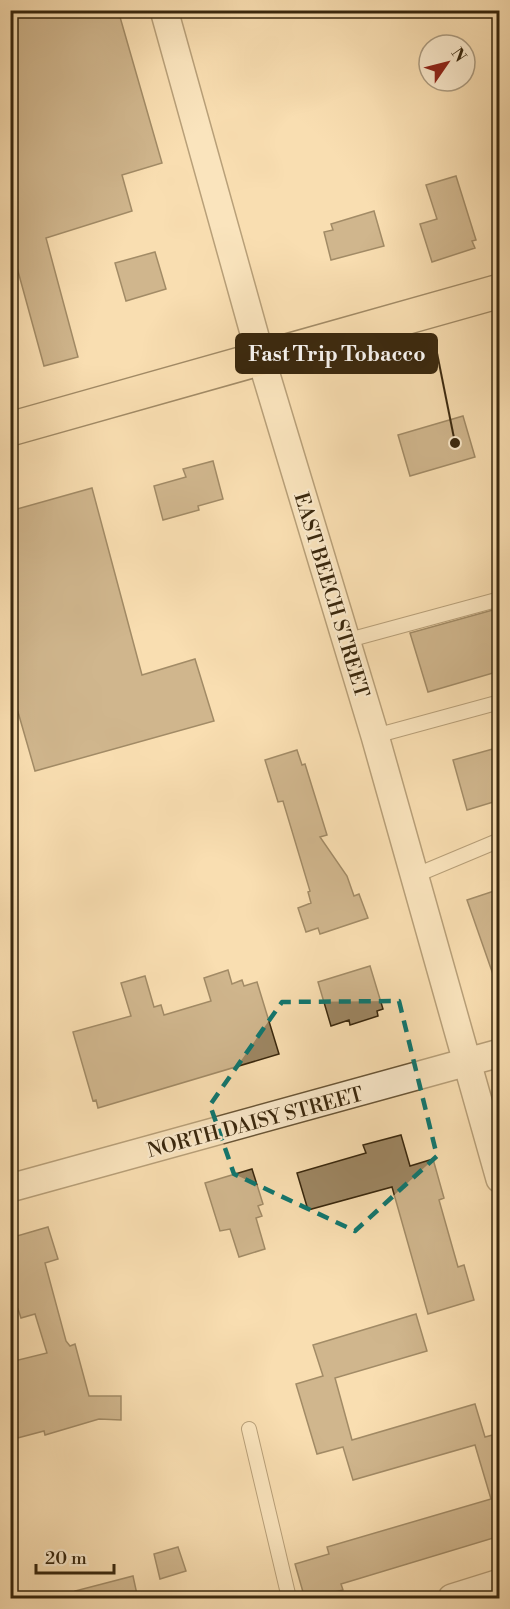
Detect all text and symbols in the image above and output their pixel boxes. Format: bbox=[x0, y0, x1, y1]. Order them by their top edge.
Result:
north arrow bbox=[417, 33, 477, 93]
text: N bbox=[447, 44, 470, 66]
callout: Fast Trip Tobacco bbox=[236, 334, 437, 373]
text: Fast Trip Tobacco bbox=[248, 342, 426, 368]
street label: EAST BEECH STREET bbox=[287, 490, 374, 701]
street label: NORTH DAISY STREET bbox=[144, 1083, 366, 1164]
scale bar bbox=[36, 1537, 114, 1575]
text: 20 m bbox=[45, 1547, 87, 1570]

